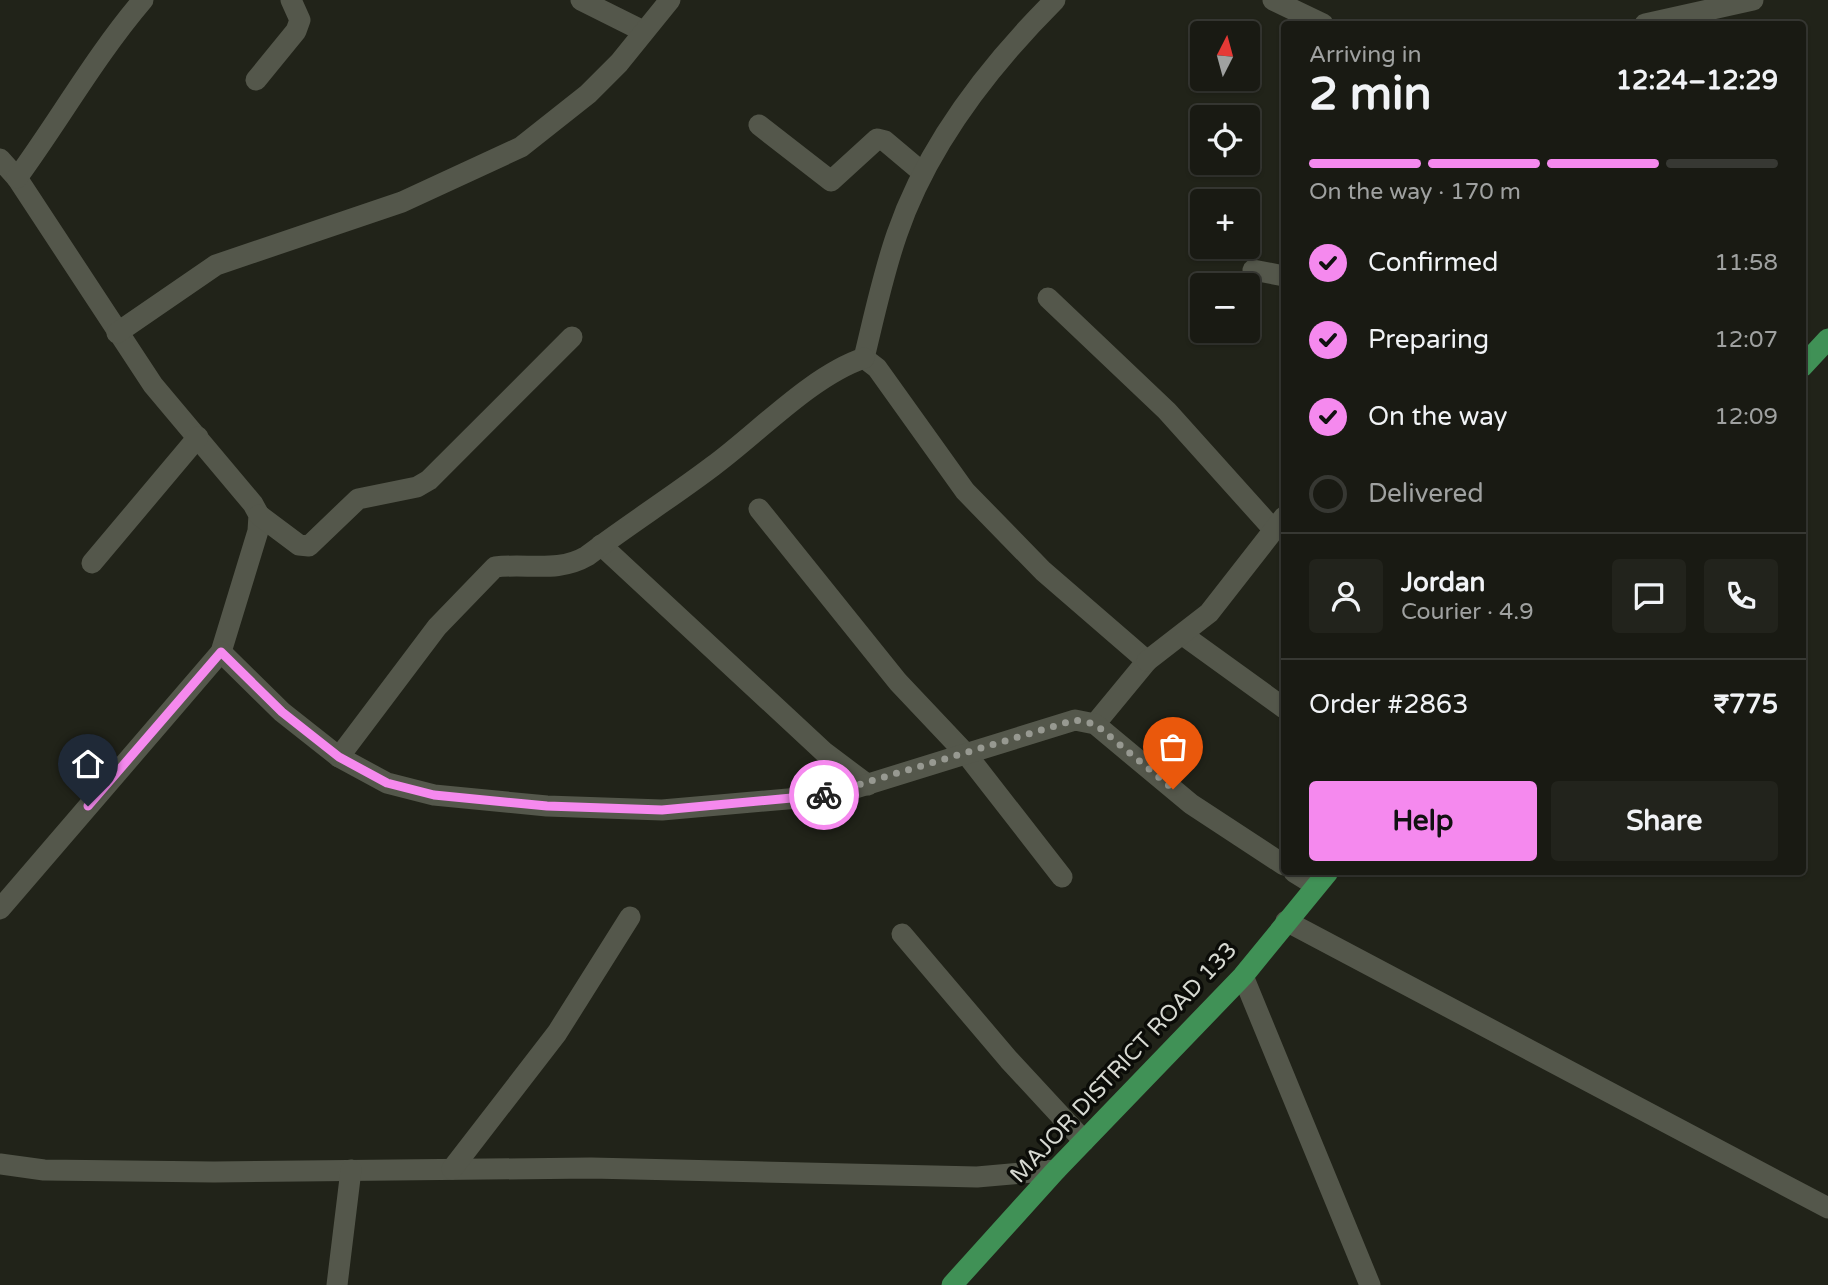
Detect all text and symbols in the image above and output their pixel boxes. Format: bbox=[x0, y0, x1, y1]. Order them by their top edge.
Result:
north arrow bbox=[1190, 21, 1260, 91]
map controls bbox=[1190, 21, 1260, 343]
text: Arriving in bbox=[1309, 41, 1422, 69]
text: 12:24–12:29 bbox=[1616, 65, 1778, 96]
text: 2 min bbox=[1309, 67, 1432, 122]
button: locate bbox=[1190, 105, 1260, 175]
text: On the way · 170 m bbox=[1309, 178, 1521, 206]
button: + bbox=[1190, 189, 1260, 259]
icon: check bbox=[1309, 244, 1347, 282]
text: Confirmed bbox=[1368, 247, 1498, 278]
text: 11:58 bbox=[1714, 249, 1778, 277]
button: − bbox=[1190, 273, 1260, 343]
icon: check bbox=[1309, 321, 1347, 359]
text: Preparing bbox=[1368, 324, 1489, 355]
text: 12:07 bbox=[1714, 326, 1778, 354]
icon: check bbox=[1309, 398, 1347, 436]
text: On the way bbox=[1368, 401, 1508, 432]
text: 12:09 bbox=[1714, 403, 1778, 431]
text: Delivered bbox=[1368, 478, 1484, 509]
button: person bbox=[1309, 559, 1383, 633]
button: chat bbox=[1612, 559, 1686, 633]
button: phone bbox=[1704, 559, 1778, 633]
text: Jordan bbox=[1401, 567, 1485, 598]
text: Courier · 4.9 bbox=[1401, 598, 1534, 626]
text: Order #2863 bbox=[1309, 689, 1469, 720]
text: ₹775 bbox=[1714, 689, 1778, 720]
pin bbox=[1143, 717, 1203, 789]
icon: bag bbox=[1154, 728, 1192, 766]
pin bbox=[58, 734, 118, 806]
icon: home bbox=[69, 745, 107, 783]
courier bbox=[789, 760, 859, 830]
icon: bike bbox=[805, 776, 843, 814]
button: Help bbox=[1309, 781, 1537, 861]
button: Share bbox=[1551, 781, 1778, 861]
street label: MAJOR DISTRICT ROAD 133 bbox=[1004, 936, 1243, 1189]

